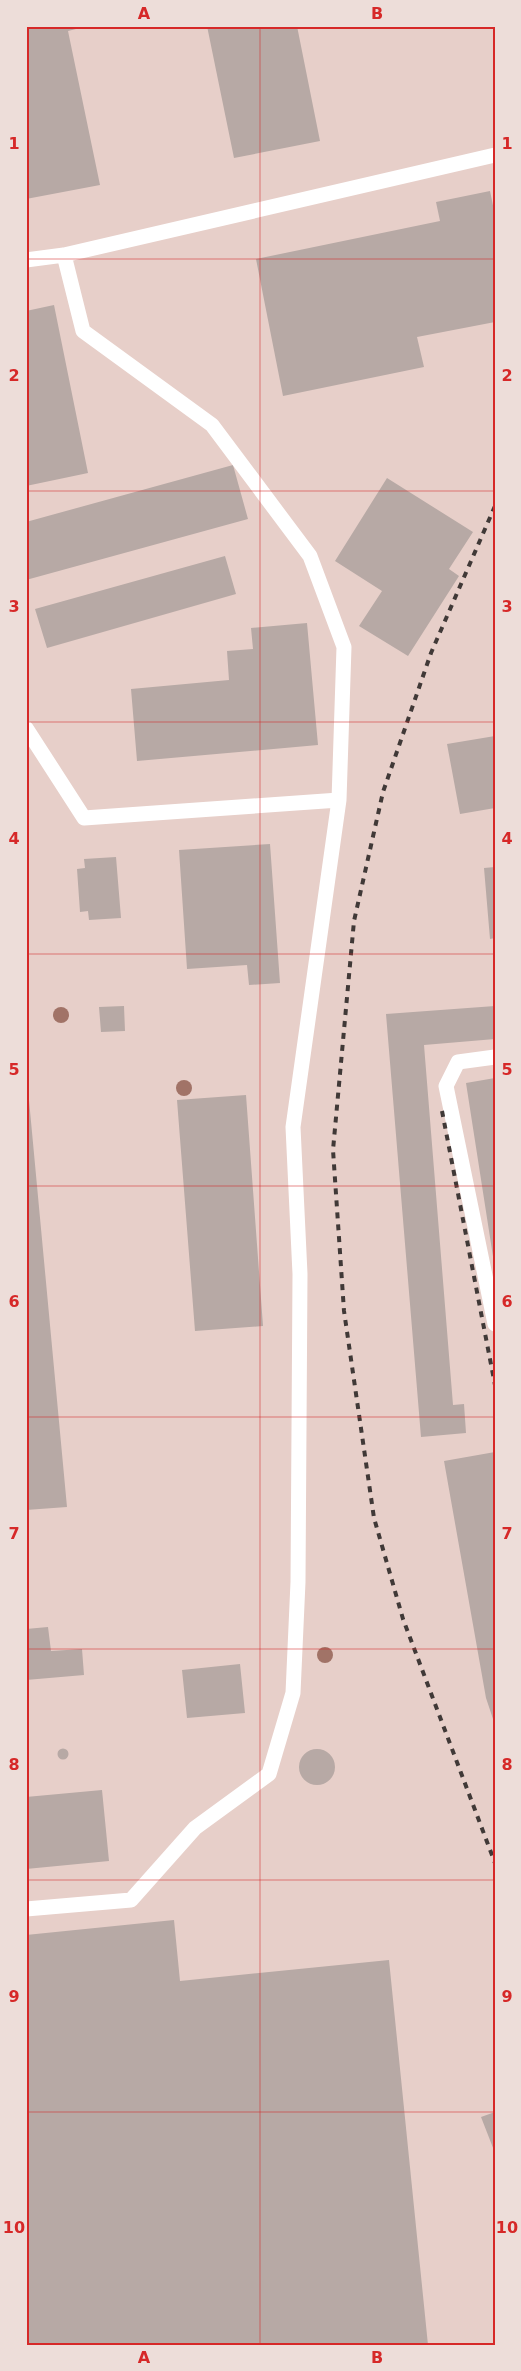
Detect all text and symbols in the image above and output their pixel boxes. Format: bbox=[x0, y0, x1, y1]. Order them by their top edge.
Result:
text: A bbox=[138, 4, 151, 23]
text: B bbox=[371, 4, 383, 23]
text: 1 bbox=[8, 134, 20, 153]
text: 1 bbox=[501, 134, 513, 153]
text: 2 bbox=[8, 366, 20, 385]
text: 2 bbox=[501, 366, 513, 385]
text: 3 bbox=[8, 597, 20, 616]
text: 3 bbox=[501, 597, 513, 616]
text: 4 bbox=[8, 829, 20, 848]
text: 4 bbox=[501, 829, 513, 848]
text: 5 bbox=[8, 1060, 20, 1079]
text: 5 bbox=[501, 1060, 513, 1079]
text: 6 bbox=[8, 1292, 20, 1311]
text: 6 bbox=[501, 1292, 513, 1311]
text: 7 bbox=[8, 1524, 20, 1543]
text: 7 bbox=[501, 1524, 513, 1543]
text: 8 bbox=[8, 1755, 20, 1774]
text: 8 bbox=[501, 1755, 513, 1774]
text: 9 bbox=[8, 1987, 20, 2006]
text: 9 bbox=[501, 1987, 513, 2006]
text: 10 bbox=[3, 2218, 25, 2237]
text: 10 bbox=[496, 2218, 518, 2237]
text: A bbox=[138, 2348, 151, 2367]
text: B bbox=[371, 2348, 383, 2367]

